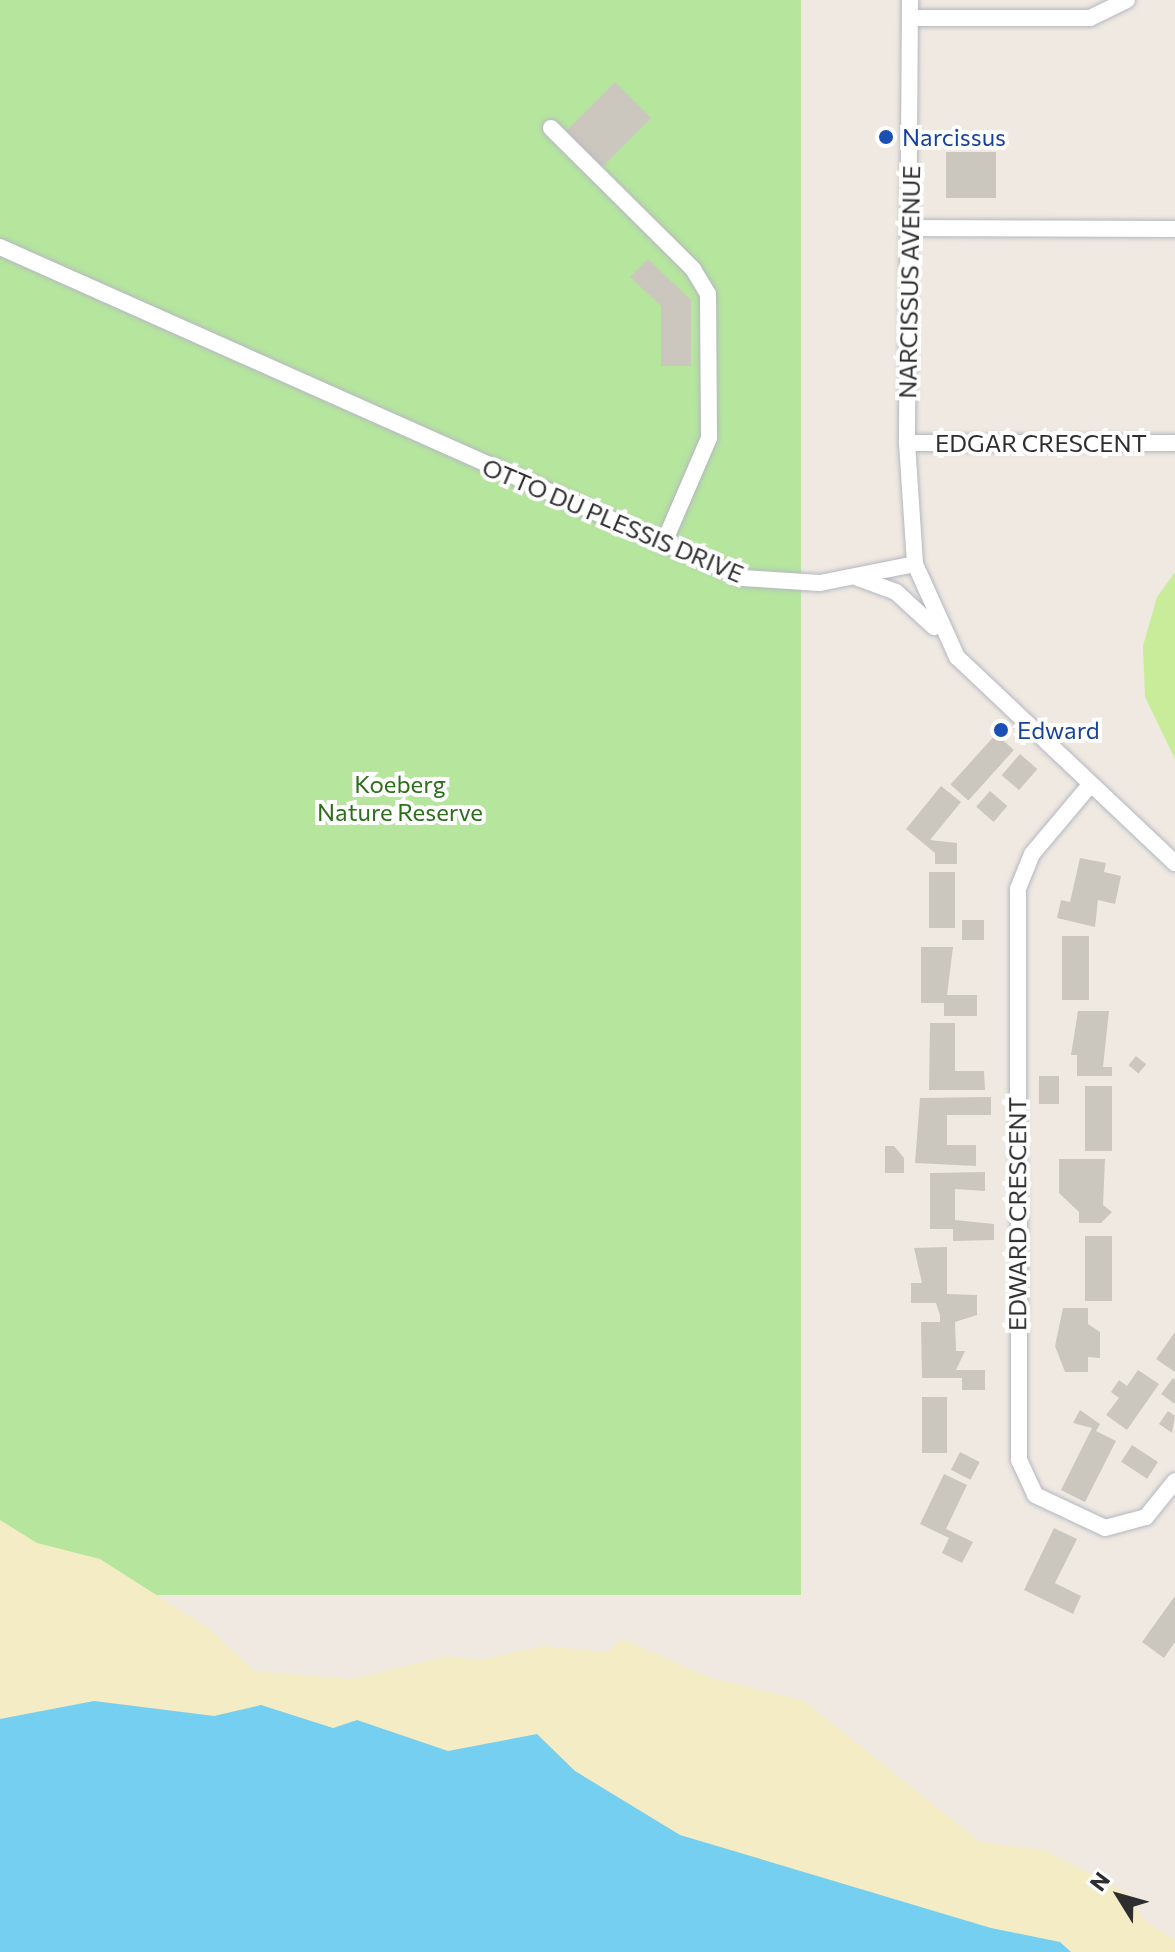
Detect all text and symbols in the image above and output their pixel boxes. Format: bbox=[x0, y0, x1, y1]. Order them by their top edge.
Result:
place label: Narcissus bbox=[902, 123, 1006, 151]
marker: Narcissus bbox=[877, 128, 895, 146]
street label: NARCISSUS AVENUE bbox=[893, 165, 925, 399]
street label: EDGAR CRESCENT bbox=[935, 429, 1147, 457]
street label: OTTO DU PLESSIS DRIVE bbox=[478, 452, 748, 588]
place label: Edward bbox=[1017, 716, 1100, 744]
marker: Edward bbox=[992, 721, 1010, 739]
park label: Koeberg Nature Reserve bbox=[317, 770, 483, 826]
street label: EDWARD CRESCENT bbox=[1003, 1097, 1031, 1331]
north arrow bbox=[1079, 1856, 1159, 1936]
text: N bbox=[1084, 1867, 1115, 1896]

